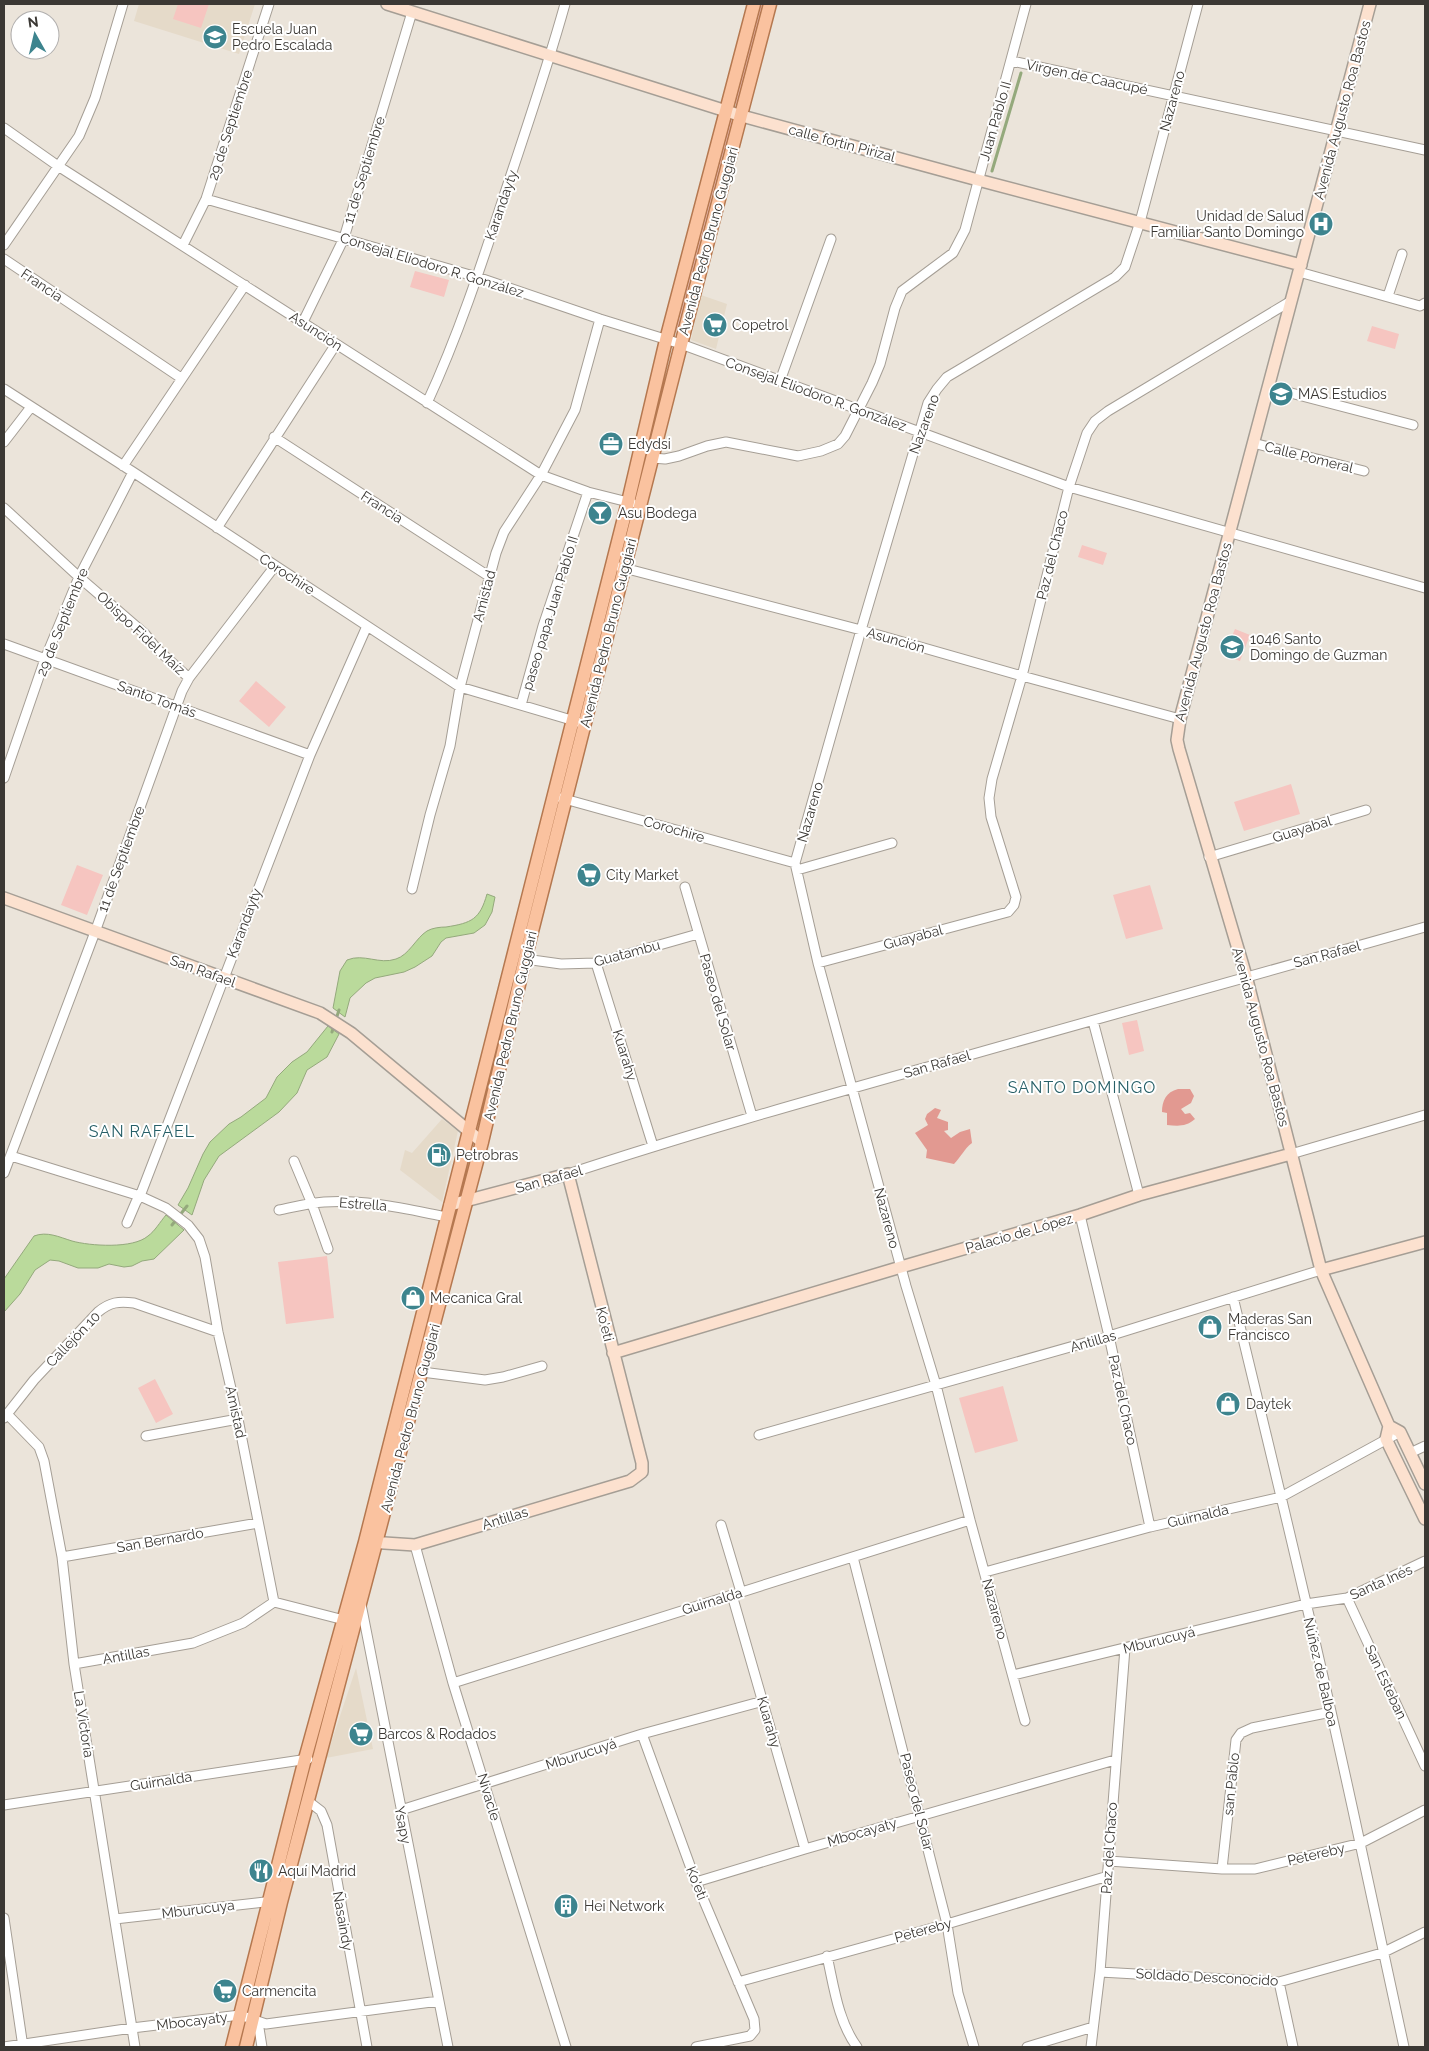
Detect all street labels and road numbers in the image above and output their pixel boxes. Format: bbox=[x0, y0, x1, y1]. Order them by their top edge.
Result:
street label: Avenida Augusto Roa Bastos bbox=[1310, 18, 1374, 201]
street label: Virgen de Caacupé bbox=[1025, 56, 1149, 98]
street label: 29 de Septiembre bbox=[205, 68, 255, 182]
street label: Nazareno bbox=[1156, 69, 1188, 133]
street label: Juan Pablo II bbox=[976, 79, 1014, 163]
street label: 11 de Septiembre bbox=[340, 114, 388, 226]
street label: calle fortin Pirizal bbox=[787, 121, 897, 165]
street label: Avenida Pedro Bruno Guggiari bbox=[675, 145, 741, 337]
street label: Karandayty bbox=[482, 167, 521, 242]
street label: Consejal Eliodoro R. González bbox=[338, 229, 526, 301]
street label: Francia bbox=[18, 265, 66, 305]
street label: Asunción bbox=[287, 308, 345, 354]
street label: Consejal Eliodoro R. González bbox=[723, 354, 909, 434]
street label: Nazareno bbox=[906, 392, 942, 456]
street label: Calle Pomeral bbox=[1263, 438, 1355, 476]
street label: Francia bbox=[358, 488, 406, 526]
street label: Paz del Chaco bbox=[1033, 508, 1071, 602]
street label: paseo papa Juan Pablo II bbox=[519, 534, 581, 692]
street label: Avenida Pedro Bruno Guggiari bbox=[577, 537, 639, 729]
street label: Avenida Augusto Roa Bastos bbox=[1171, 540, 1235, 723]
street label: Corochire bbox=[256, 550, 318, 598]
street label: 29 de Septiembre bbox=[33, 566, 91, 678]
street label: Amistad bbox=[469, 568, 499, 624]
street label: Obispo Fidel Maíz bbox=[94, 588, 188, 678]
street label: Asunción bbox=[865, 624, 927, 656]
street label: Santo Tomás bbox=[115, 677, 199, 721]
street label: Nazareno bbox=[794, 780, 826, 844]
street label: 11 de Septiembre bbox=[94, 804, 148, 914]
street label: Guayabal bbox=[1271, 812, 1334, 846]
street label: Corochire bbox=[642, 813, 706, 845]
street label: Karandayty bbox=[223, 886, 265, 960]
street label: Guayabal bbox=[882, 921, 945, 953]
street label: Avenida Pedro Bruno Guggiari bbox=[480, 929, 540, 1123]
street label: Guatambu bbox=[592, 936, 662, 970]
street label: San Rafael bbox=[1292, 937, 1362, 971]
street label: Avenida Augusto Roa Bastos bbox=[1229, 946, 1293, 1129]
street label: San Rafael bbox=[168, 952, 238, 990]
street label: Paseo del Solar bbox=[697, 952, 740, 1052]
street label: Kuarahy bbox=[610, 1027, 640, 1083]
street label: San Rafael bbox=[902, 1047, 972, 1081]
street label: San Rafael bbox=[514, 1162, 584, 1196]
street label: Nazareno bbox=[871, 1186, 903, 1250]
street label: Estrella bbox=[338, 1194, 388, 1214]
street label: Palacio de López bbox=[964, 1210, 1075, 1256]
street label: Ko'eti bbox=[593, 1305, 617, 1343]
street label: Callejón 10 bbox=[43, 1308, 103, 1370]
street label: Avenida Pedro Bruno Guggiari bbox=[377, 1322, 443, 1514]
street label: Antillas bbox=[1068, 1327, 1118, 1355]
street label: Paz del Chaco bbox=[1106, 1353, 1140, 1447]
street label: Amistad bbox=[223, 1384, 249, 1440]
street label: Guirnalda bbox=[1166, 1501, 1230, 1531]
street label: Antillas bbox=[480, 1503, 530, 1533]
street label: San Bernardo bbox=[115, 1524, 205, 1556]
street label: Santa Inés bbox=[1347, 1561, 1415, 1603]
street label: Nazareno bbox=[979, 1577, 1011, 1641]
street label: Guirnalda bbox=[680, 1584, 744, 1618]
street label: Núñez de Balboa bbox=[1301, 1616, 1341, 1728]
street label: Mburucuyá bbox=[1121, 1623, 1197, 1657]
street label: San Esteban bbox=[1362, 1642, 1410, 1722]
street label: Antillas bbox=[101, 1643, 151, 1667]
street label: La Victoria bbox=[71, 1689, 97, 1759]
street label: Kuarahy bbox=[754, 1694, 784, 1750]
street label: Mburucuyá bbox=[544, 1735, 618, 1773]
street label: Paseo del Solar bbox=[897, 1751, 937, 1853]
street label: san Pablo bbox=[1220, 1752, 1242, 1816]
street label: Guirnalda bbox=[129, 1768, 193, 1794]
street label: Nivacle bbox=[474, 1771, 504, 1823]
street label: Paz del Chaco bbox=[1098, 1802, 1120, 1894]
street label: Ysapy bbox=[392, 1805, 415, 1846]
street label: Mbocayaty bbox=[825, 1814, 899, 1850]
street label: Petereby bbox=[1286, 1840, 1347, 1868]
street label: Ko'eti bbox=[683, 1864, 711, 1902]
street label: Ñasaindy bbox=[330, 1890, 357, 1952]
street label: Mburucuya bbox=[161, 1897, 235, 1921]
street label: Petereby bbox=[893, 1915, 954, 1945]
street label: Soldado Desconocido bbox=[1135, 1965, 1279, 1989]
street label: Mbocayaty bbox=[155, 2009, 229, 2033]

